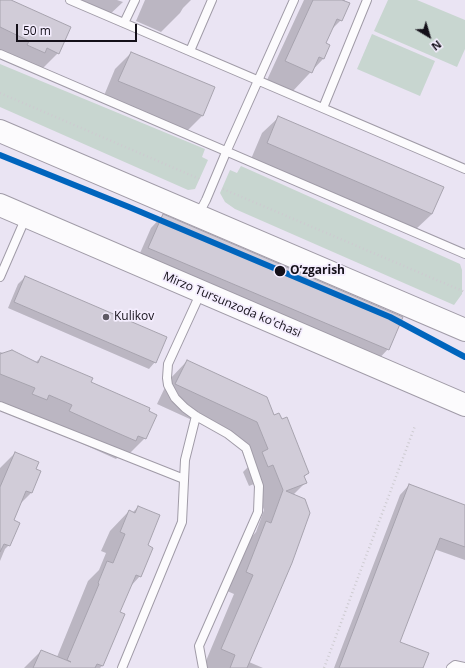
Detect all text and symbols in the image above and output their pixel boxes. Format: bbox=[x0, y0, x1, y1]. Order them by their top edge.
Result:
scale bar bbox=[18, 16, 139, 42]
north arrow bbox=[409, 16, 449, 56]
text: 50 m bbox=[23, 22, 51, 39]
text: N bbox=[429, 37, 445, 55]
marker: O‘zgarish bbox=[273, 264, 287, 278]
place label: O‘zgarish bbox=[290, 264, 345, 278]
street label: Mirzo Tursunzoda ko'chasi bbox=[161, 269, 303, 341]
place label: Kulikov bbox=[114, 310, 154, 324]
marker: Kulikov bbox=[101, 312, 111, 322]

